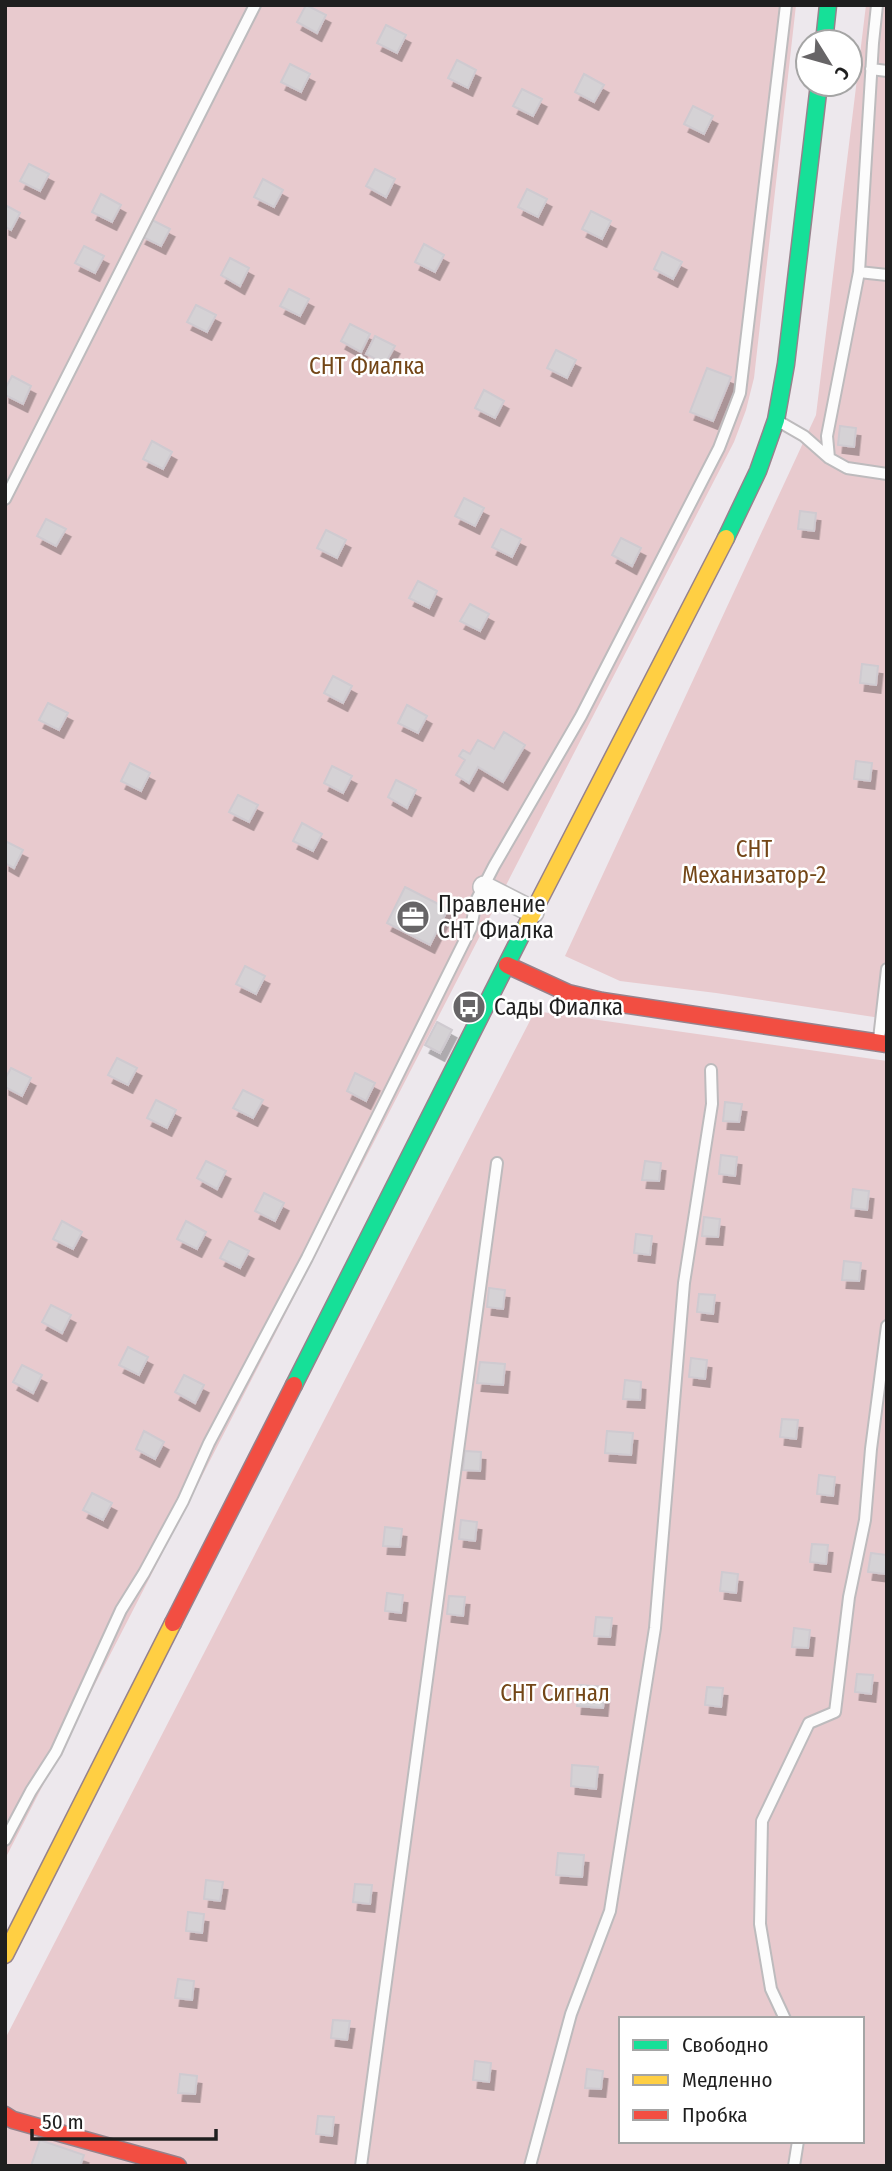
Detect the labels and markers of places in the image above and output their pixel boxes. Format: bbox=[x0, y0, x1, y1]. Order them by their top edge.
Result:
place label: Правление СНТ Фиалка bbox=[438, 890, 554, 944]
office icon: Правление СНТ Фиалка bbox=[394, 898, 432, 936]
bus stop icon: Сады Фиалка bbox=[450, 988, 488, 1026]
place label: Сады Фиалка bbox=[494, 993, 623, 1021]

